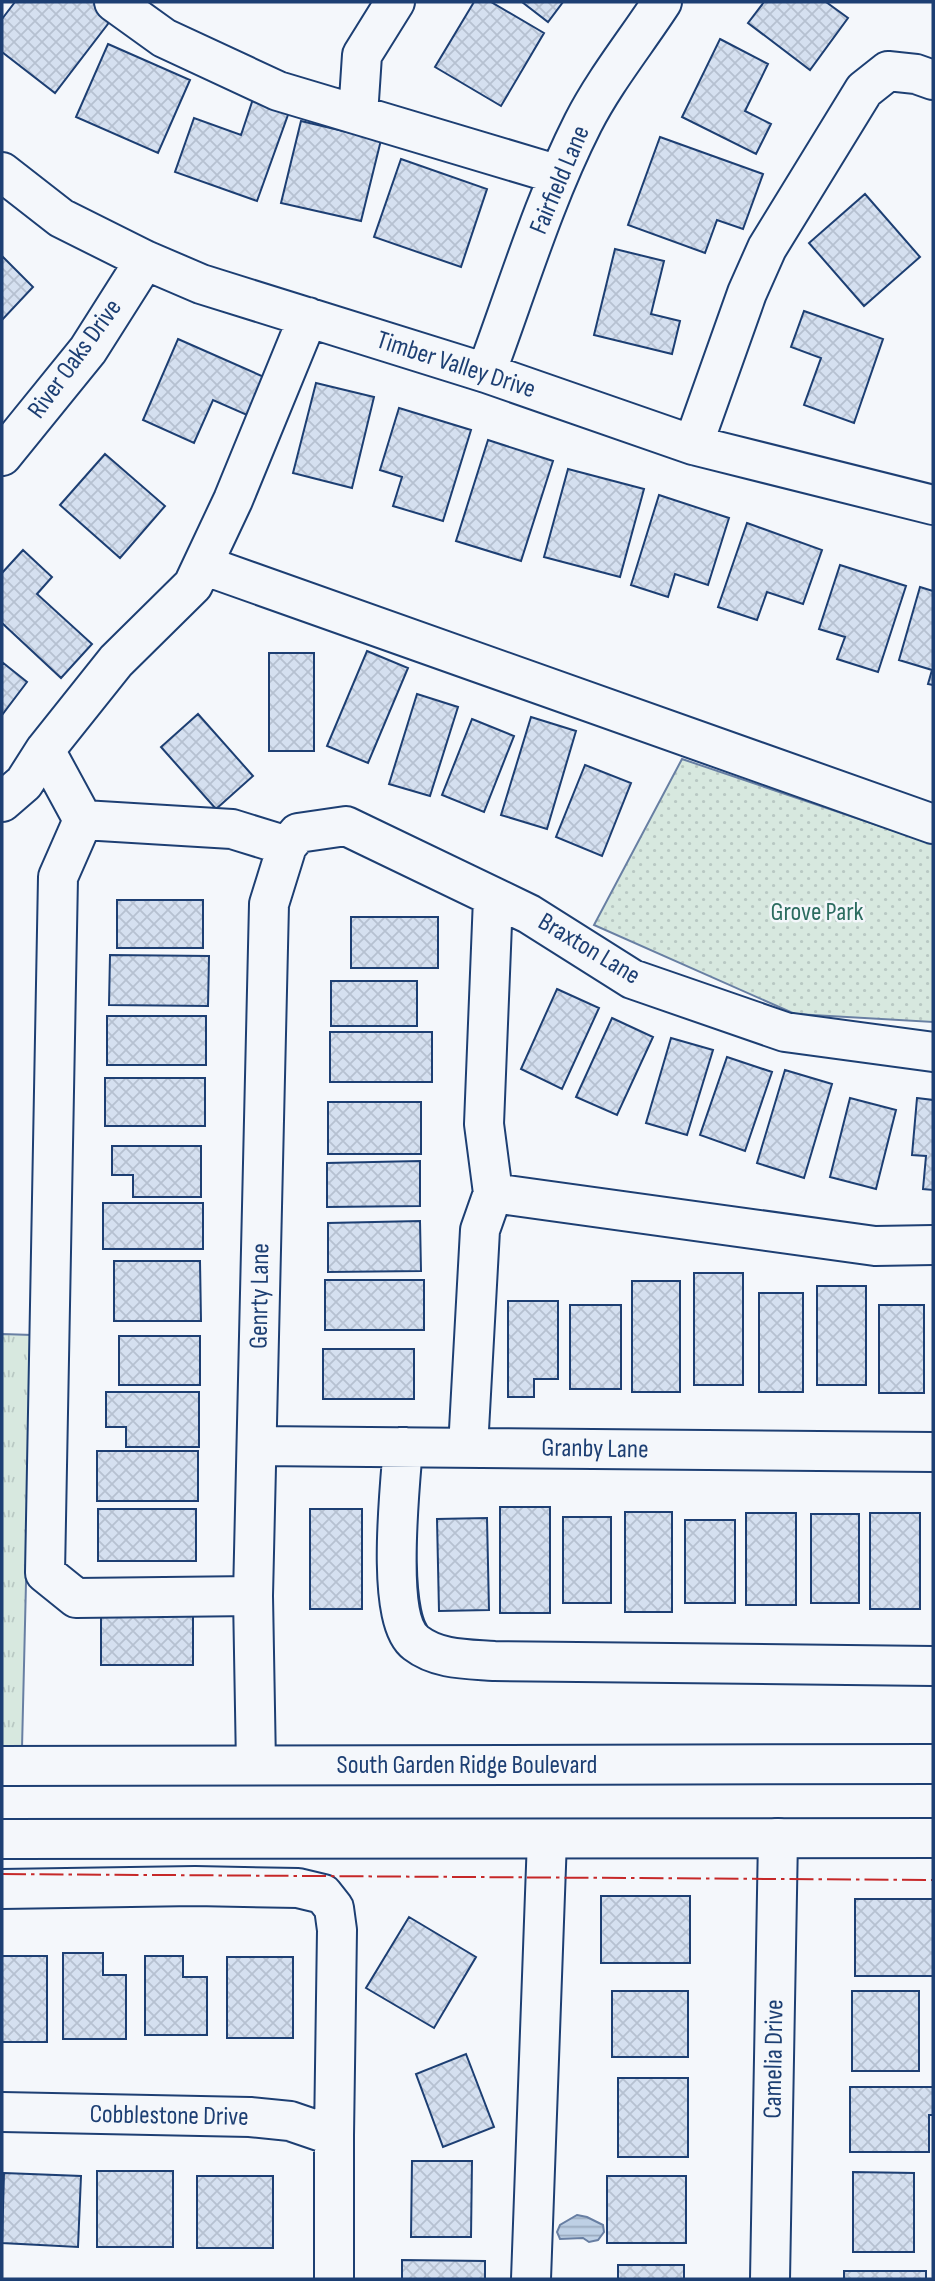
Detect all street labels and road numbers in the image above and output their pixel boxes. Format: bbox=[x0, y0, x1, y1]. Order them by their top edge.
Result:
street label: Fairfield Lane bbox=[523, 121, 597, 239]
street label: River Oaks Drive bbox=[21, 293, 129, 425]
street label: Timber Valley Drive bbox=[373, 325, 539, 405]
street label: Braxton Lane bbox=[532, 907, 646, 991]
street label: Genrty Lane bbox=[244, 1243, 276, 1349]
street label: Granby Lane bbox=[541, 1433, 649, 1465]
street label: South Garden Ridge Boulevard bbox=[337, 1750, 597, 1781]
street label: Camelia Drive bbox=[757, 1999, 791, 2119]
street label: Cobblestone Drive bbox=[89, 2099, 249, 2133]

